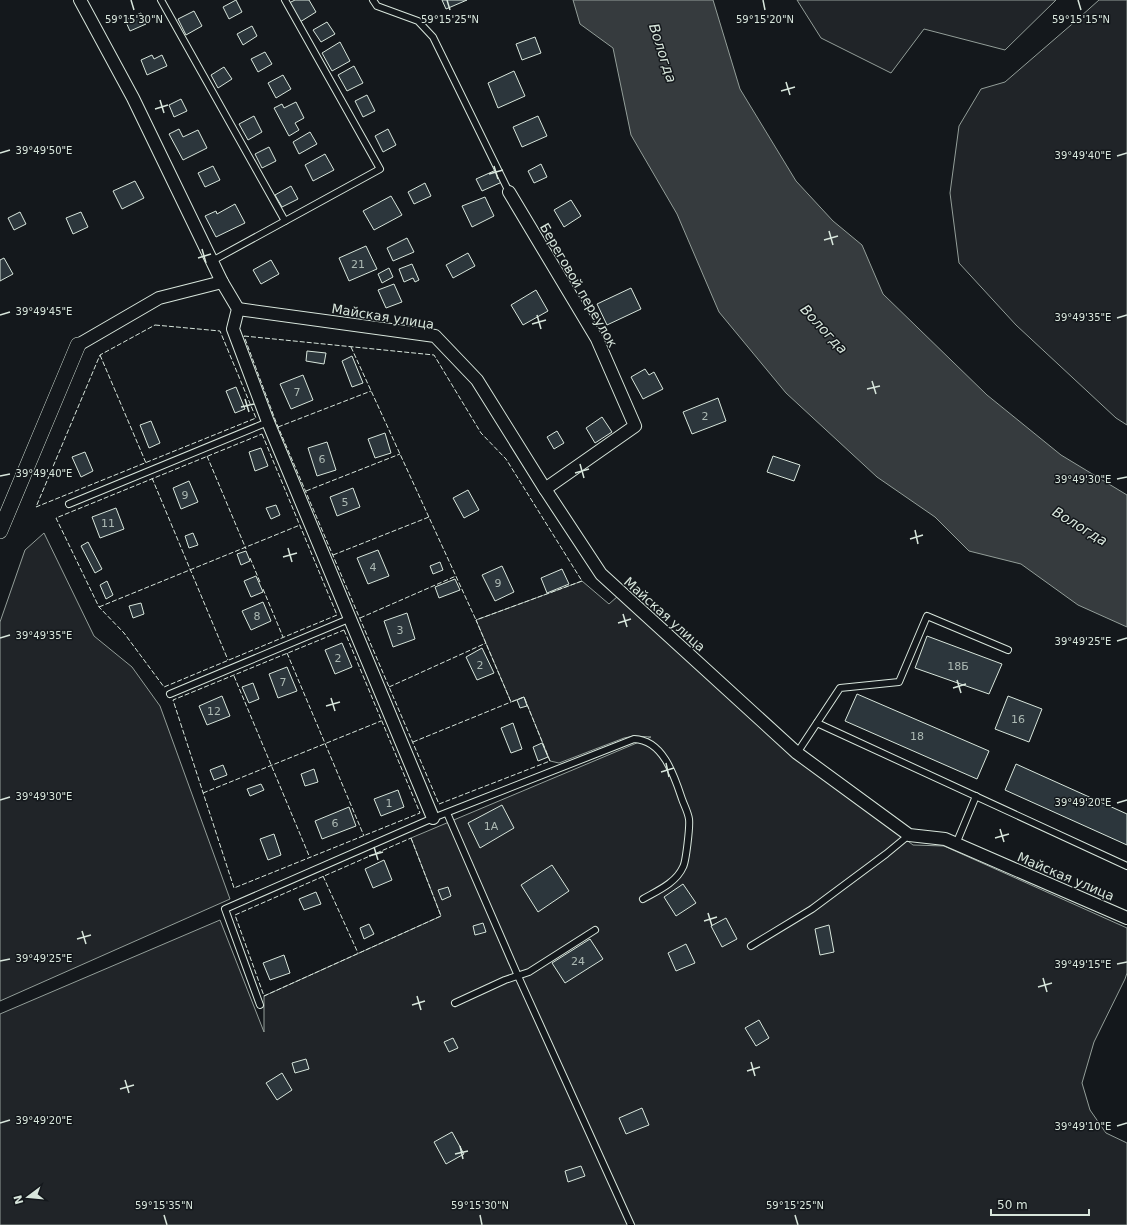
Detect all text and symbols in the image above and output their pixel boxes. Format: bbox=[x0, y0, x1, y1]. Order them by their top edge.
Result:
text: 59°15'30"N bbox=[105, 14, 163, 25]
text: 59°15'25"N bbox=[421, 14, 479, 25]
text: 59°15'20"N bbox=[736, 14, 794, 25]
text: 59°15'15"N bbox=[1052, 14, 1110, 25]
water label: Вологда bbox=[646, 21, 680, 85]
text: 39°49'50"E bbox=[16, 145, 72, 156]
text: 39°49'40"E bbox=[1055, 150, 1111, 161]
street label: Береговой переулок bbox=[537, 221, 620, 350]
house number: 21 bbox=[351, 258, 365, 271]
street label: Майская улица bbox=[330, 301, 435, 332]
water label: Вологда bbox=[797, 301, 851, 357]
text: 39°49'45"E bbox=[16, 306, 72, 317]
text: 39°49'35"E bbox=[1055, 312, 1111, 323]
house number: 7 bbox=[294, 386, 301, 399]
house number: 2 bbox=[702, 410, 709, 423]
house number: 6 bbox=[319, 453, 326, 466]
text: 39°49'40"E bbox=[16, 468, 72, 479]
text: 39°49'30"E bbox=[1055, 474, 1111, 485]
house number: 9 bbox=[182, 489, 189, 502]
house number: 5 bbox=[342, 496, 349, 509]
water label: Вологда bbox=[1050, 503, 1110, 549]
house number: 11 bbox=[101, 517, 115, 530]
house number: 4 bbox=[370, 561, 377, 574]
street label: Майская улица bbox=[621, 574, 708, 655]
house number: 9 bbox=[495, 577, 502, 590]
house number: 8 bbox=[254, 610, 261, 623]
house number: 3 bbox=[397, 624, 404, 637]
text: 39°49'35"E bbox=[16, 630, 72, 641]
text: 39°49'25"E bbox=[1055, 636, 1111, 647]
house number: 2 bbox=[335, 652, 342, 665]
house number: 2 bbox=[477, 659, 484, 672]
house number: 18Б bbox=[947, 660, 969, 673]
house number: 7 bbox=[280, 676, 287, 689]
house number: 12 bbox=[207, 705, 221, 718]
house number: 16 bbox=[1011, 713, 1025, 726]
house number: 18 bbox=[910, 730, 924, 743]
text: 39°49'30"E bbox=[16, 791, 72, 802]
house number: 1 bbox=[386, 797, 393, 810]
text: 39°49'20"E bbox=[1055, 797, 1111, 808]
house number: 6 bbox=[332, 817, 339, 830]
house number: 1А bbox=[484, 820, 499, 833]
street label: Майская улица bbox=[1015, 849, 1117, 904]
text: 39°49'25"E bbox=[16, 953, 72, 964]
house number: 24 bbox=[571, 955, 585, 968]
text: 39°49'15"E bbox=[1055, 959, 1111, 970]
text: 39°49'20"E bbox=[16, 1115, 72, 1126]
text: 39°49'10"E bbox=[1055, 1121, 1111, 1132]
north arrow bbox=[8, 1177, 48, 1217]
scale bar bbox=[991, 1191, 1089, 1217]
text: N bbox=[11, 1193, 26, 1206]
text: 50 m bbox=[997, 1198, 1028, 1212]
text: 59°15'35"N bbox=[135, 1200, 193, 1211]
text: 59°15'30"N bbox=[451, 1200, 509, 1211]
text: 59°15'25"N bbox=[766, 1200, 824, 1211]

